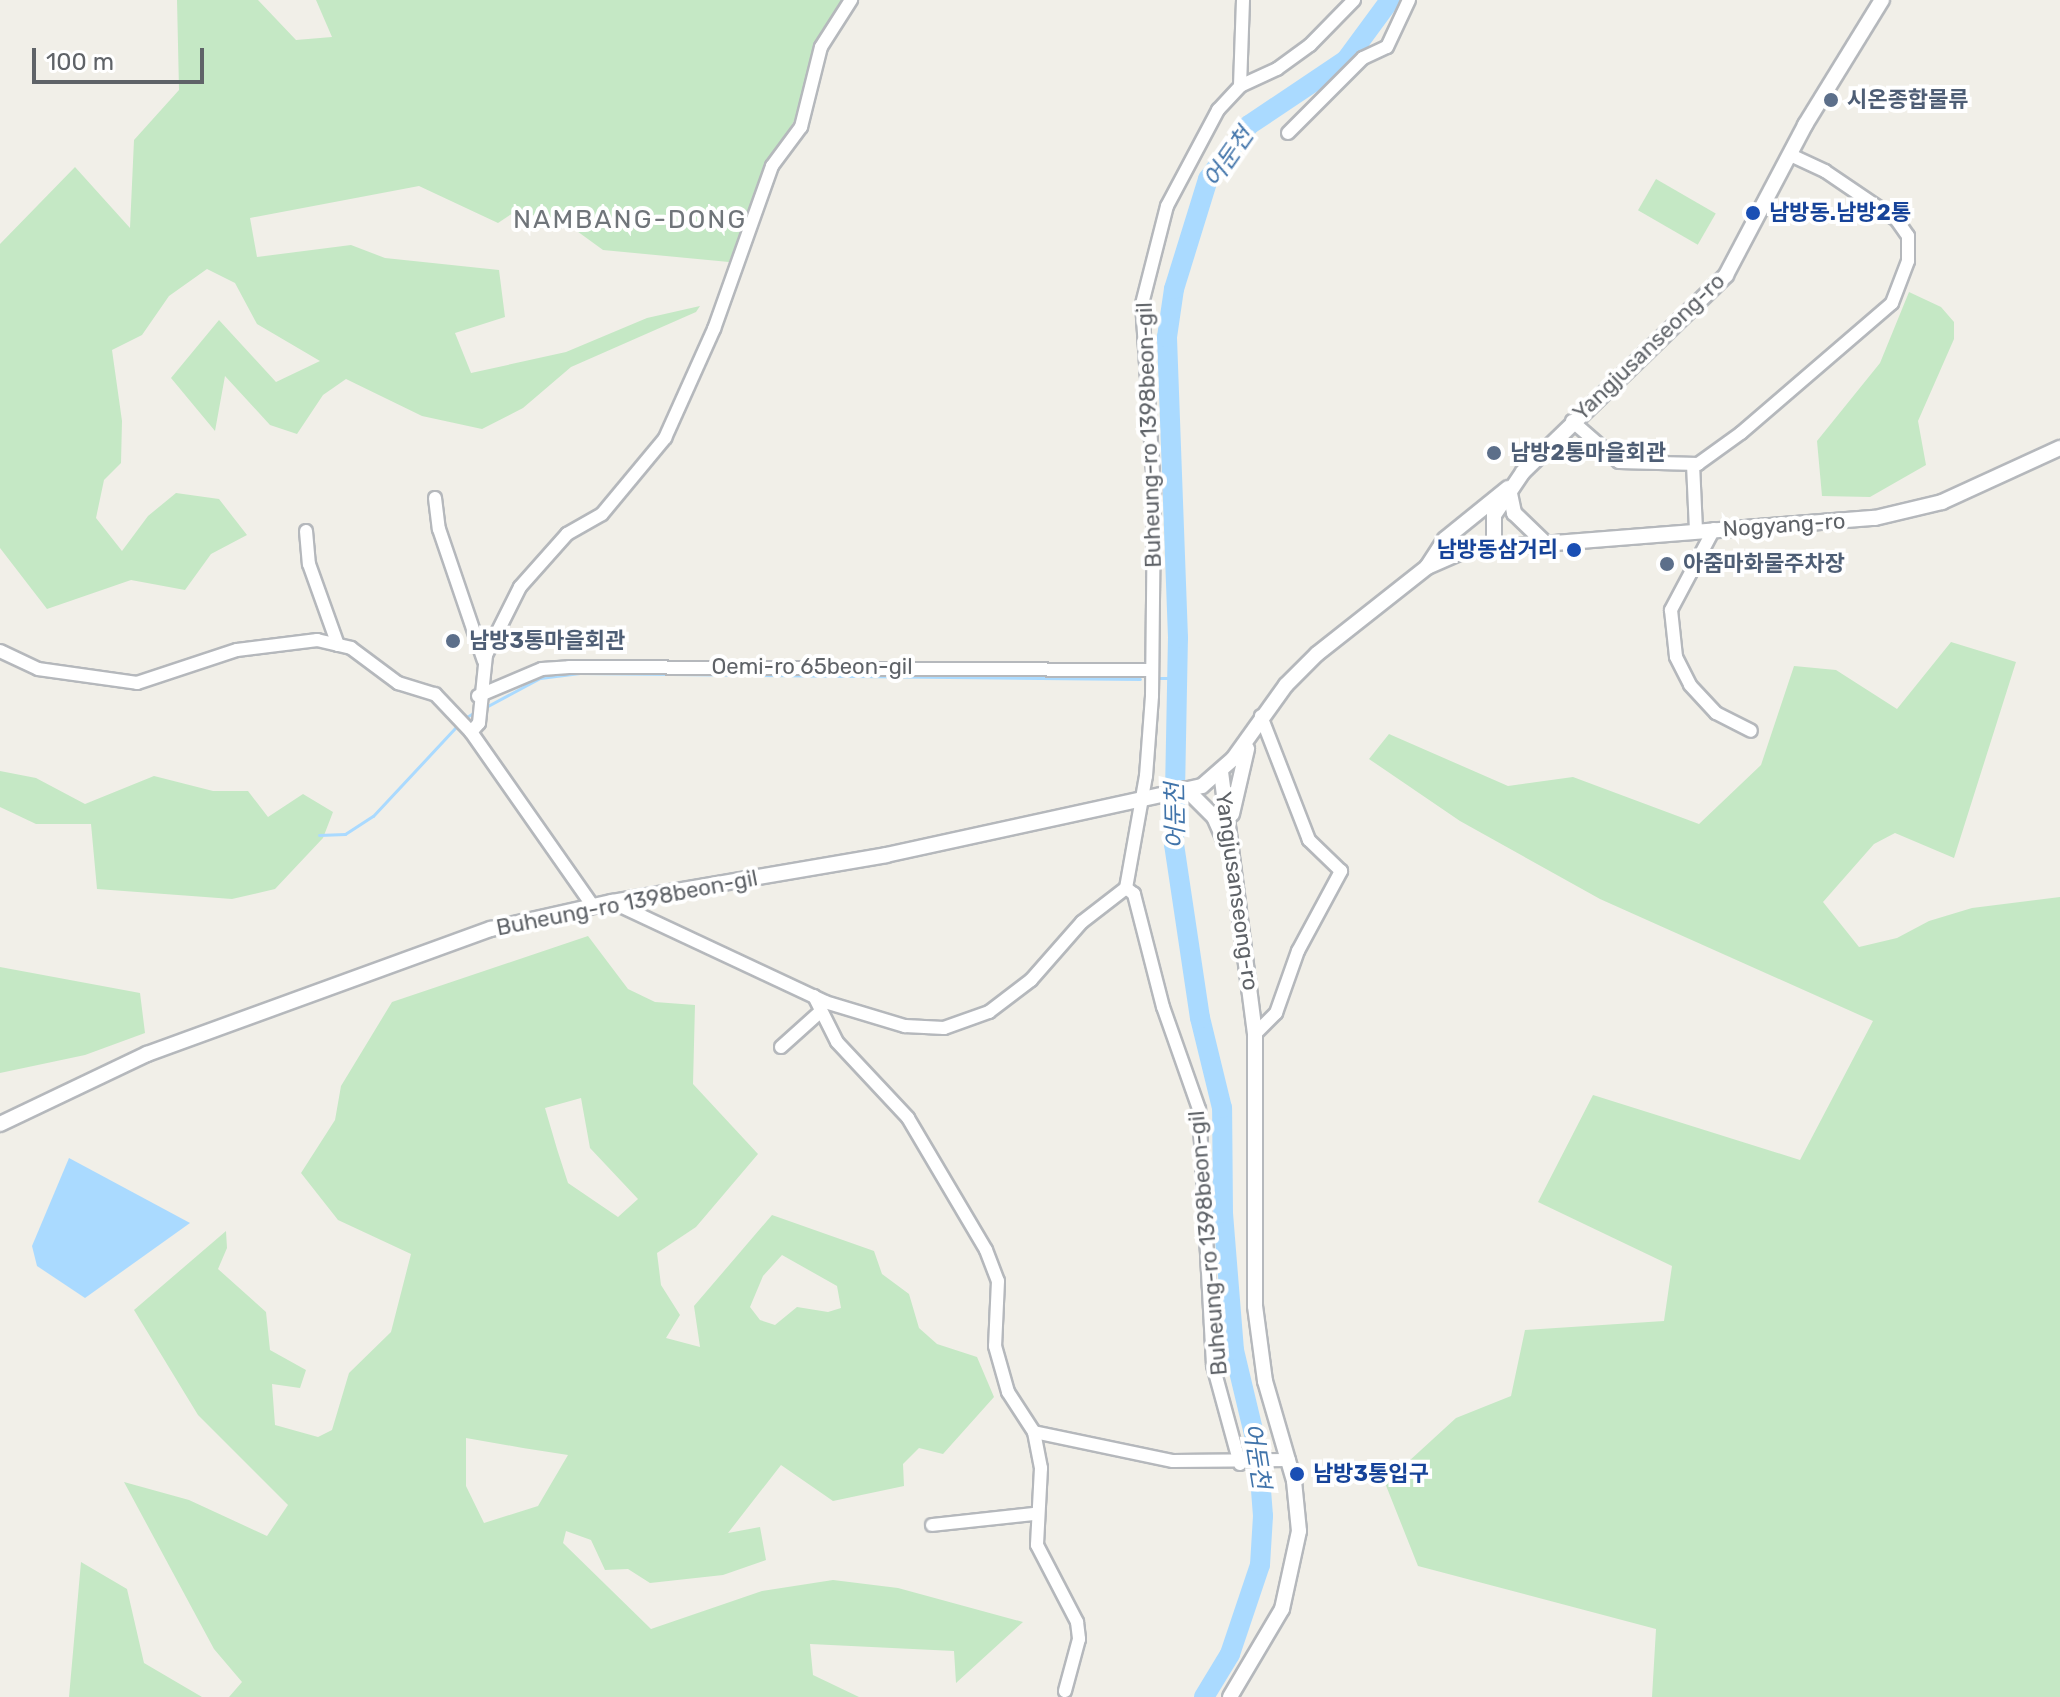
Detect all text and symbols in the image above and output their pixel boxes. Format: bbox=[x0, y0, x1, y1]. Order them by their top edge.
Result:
scale bar bbox=[36, 32, 208, 82]
text: 100 m bbox=[46, 48, 114, 76]
place label: 시온종합물류 bbox=[1847, 87, 1968, 113]
marker: 시온종합물류 bbox=[1822, 91, 1840, 109]
water label: 어둔천 bbox=[1198, 123, 1260, 193]
place label: 남방동.남방2통 bbox=[1769, 200, 1911, 226]
district label: NAMBANG-DONG bbox=[513, 204, 747, 236]
marker: 남방동.남방2통 bbox=[1744, 204, 1762, 222]
street label: Yangjusanseong-ro bbox=[1568, 268, 1730, 426]
street label: Buheung-ro 1398beon-gil bbox=[1131, 302, 1167, 568]
place label: 남방2통마을회관 bbox=[1510, 440, 1666, 466]
marker: 남방2통마을회관 bbox=[1485, 444, 1503, 462]
street label: Nogyang-ro bbox=[1722, 508, 1846, 542]
place label: 남방동삼거리 bbox=[1437, 537, 1558, 563]
marker: 남방동삼거리 bbox=[1565, 541, 1583, 559]
place label: 아줌마화물주차장 bbox=[1683, 551, 1845, 577]
marker: 아줌마화물주차장 bbox=[1658, 555, 1676, 573]
place label: 남방3통마을회관 bbox=[469, 628, 625, 654]
marker: 남방3통마을회관 bbox=[444, 632, 462, 650]
street label: Oemi-ro 65beon-gil bbox=[711, 654, 913, 680]
water label: 어둔천 bbox=[1161, 783, 1191, 849]
street label: Yangjusanseong-ro bbox=[1210, 790, 1264, 992]
street label: Buheung-ro 1398beon-gil bbox=[494, 865, 760, 941]
street label: Buheung-ro 1398beon-gil bbox=[1183, 1110, 1233, 1376]
water label: 어둔천 bbox=[1237, 1421, 1275, 1491]
place label: 남방3통입구 bbox=[1313, 1461, 1429, 1487]
marker: 남방3통입구 bbox=[1288, 1465, 1306, 1483]

